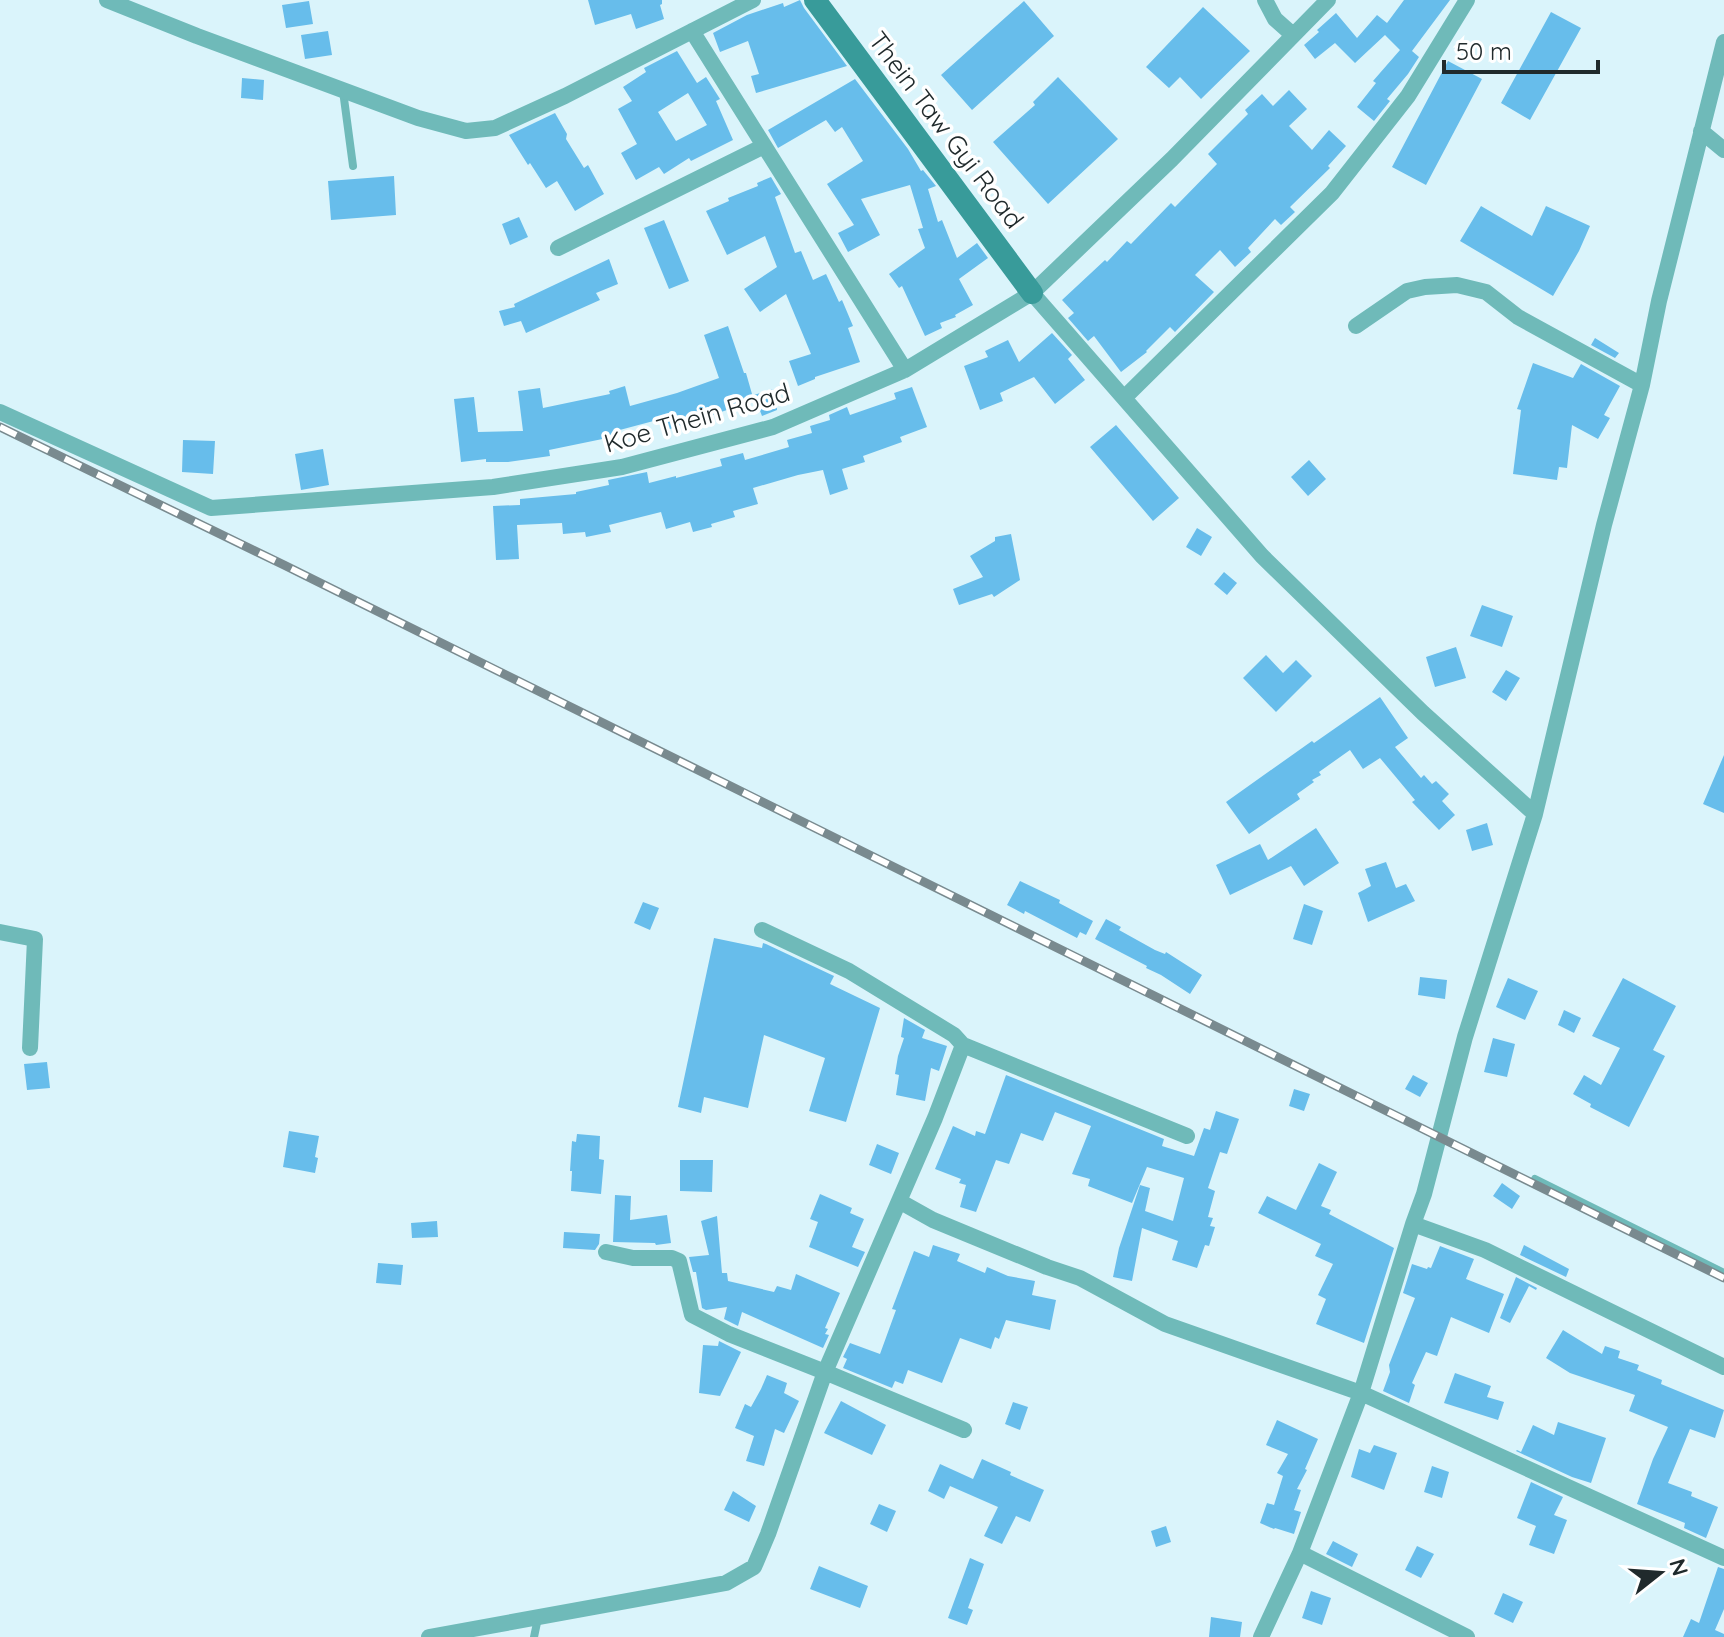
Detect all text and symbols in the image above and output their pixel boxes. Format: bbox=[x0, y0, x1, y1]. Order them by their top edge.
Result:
scale bar bbox=[1444, 24, 1598, 74]
street label: Thein Taw Gyi Road bbox=[862, 25, 1031, 235]
text: 50 m bbox=[1456, 36, 1512, 66]
street label: Koe Thein Road bbox=[600, 375, 794, 460]
north arrow bbox=[1620, 1533, 1700, 1613]
text: N bbox=[1663, 1555, 1695, 1579]

